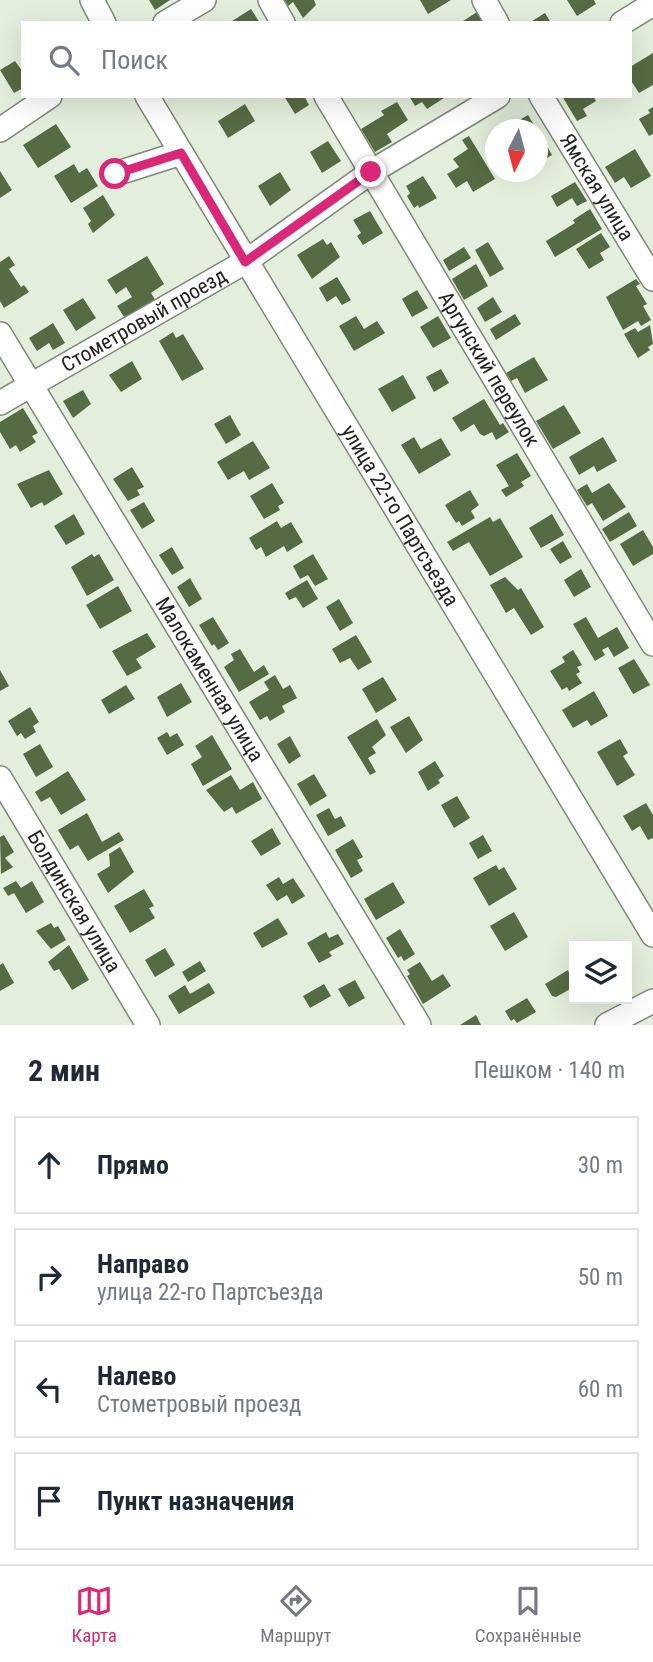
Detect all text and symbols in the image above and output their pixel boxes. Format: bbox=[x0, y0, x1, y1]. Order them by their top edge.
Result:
search box bbox=[21, 21, 632, 98]
icon: search bbox=[45, 41, 83, 79]
text: Поиск bbox=[101, 45, 168, 75]
north arrow bbox=[485, 119, 548, 182]
street label: Ямская улица bbox=[555, 129, 639, 245]
route end bbox=[355, 156, 386, 187]
route start bbox=[99, 158, 130, 189]
street label: Стометровый проезд bbox=[57, 263, 231, 377]
street label: Аргунский переулок bbox=[434, 287, 544, 451]
street label: улица 22-го Партсъезда bbox=[336, 421, 464, 610]
street label: Малокаменная улица bbox=[150, 593, 268, 766]
street label: Болдинская улица bbox=[22, 826, 126, 977]
map controls bbox=[569, 941, 632, 1004]
button: layers bbox=[569, 941, 632, 1004]
text: 2 мин bbox=[28, 1053, 100, 1088]
text: Пешком · 140 m bbox=[474, 1057, 625, 1084]
icon: ahead bbox=[30, 1146, 68, 1184]
text: Прямо bbox=[97, 1150, 169, 1180]
text: 30 m bbox=[578, 1152, 623, 1179]
text: Направо bbox=[97, 1249, 189, 1279]
icon: right bbox=[30, 1258, 68, 1296]
text: 50 m bbox=[578, 1264, 623, 1291]
text: улица 22-го Партсъезда bbox=[97, 1279, 324, 1306]
text: Налево bbox=[97, 1361, 177, 1391]
icon: left bbox=[30, 1370, 68, 1408]
text: 60 m bbox=[578, 1376, 623, 1403]
text: Стометровый проезд bbox=[97, 1391, 301, 1418]
icon: arrive bbox=[30, 1482, 68, 1520]
text: Пункт назначения bbox=[97, 1486, 295, 1516]
tab: Карта bbox=[72, 1582, 117, 1647]
tab: Маршрут bbox=[260, 1582, 332, 1647]
tab: Сохранённые bbox=[475, 1582, 581, 1647]

